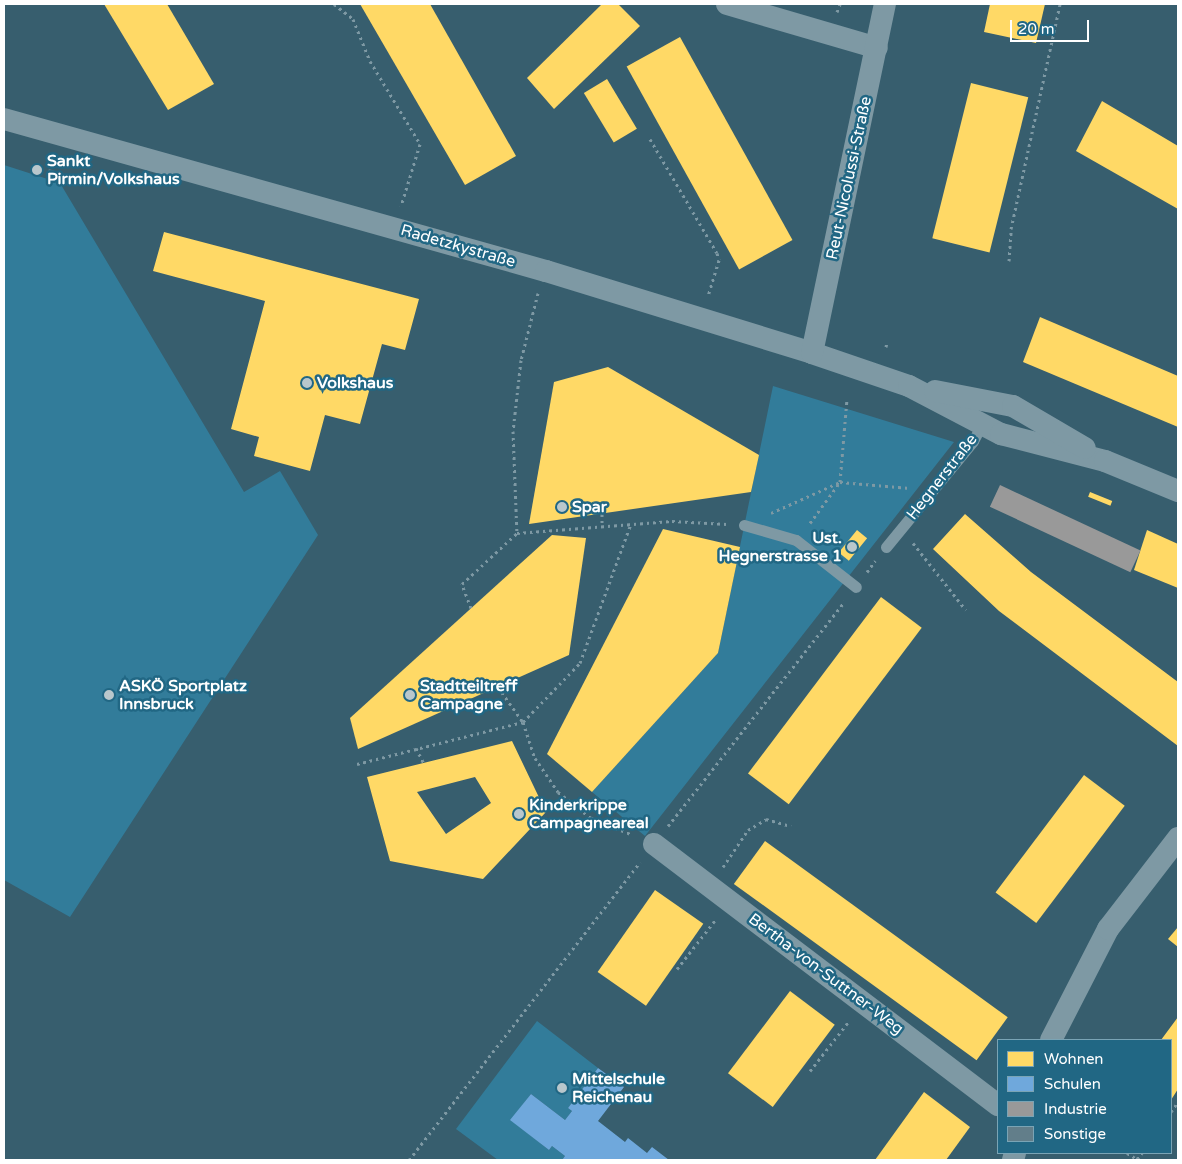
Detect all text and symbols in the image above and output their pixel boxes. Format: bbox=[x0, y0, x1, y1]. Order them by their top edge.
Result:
scale bar bbox=[1012, 10, 1091, 42]
text: 20 m bbox=[1018, 20, 1055, 38]
street label: Reut-Nicolussi-Straße bbox=[822, 95, 876, 261]
place label: Sankt Pirmin/Volkshaus bbox=[47, 151, 180, 189]
marker: Sankt Pirmin/Volkshaus bbox=[31, 164, 43, 176]
street label: Radetzkystraße bbox=[398, 220, 518, 272]
place label: Volkshaus bbox=[317, 373, 393, 393]
marker: Volkshaus bbox=[301, 377, 313, 389]
street label: Hegnerstraße bbox=[903, 430, 981, 524]
place label: Spar bbox=[572, 497, 607, 517]
marker: Spar bbox=[556, 501, 568, 513]
place label: Ust. Hegnerstrasse 1 bbox=[719, 528, 842, 566]
marker: Ust. Hegnerstrasse 1 bbox=[846, 541, 858, 553]
place label: ASKÖ Sportplatz Innsbruck bbox=[119, 676, 247, 714]
place label: Stadtteiltreff Campagne bbox=[420, 676, 517, 714]
marker: ASKÖ Sportplatz Innsbruck bbox=[103, 689, 115, 701]
marker: Stadtteiltreff Campagne bbox=[404, 689, 416, 701]
place label: Kinderkrippe Campagneareal bbox=[529, 795, 649, 833]
marker: Kinderkrippe Campagneareal bbox=[513, 808, 525, 820]
street label: Bertha-von-Suttner-Weg bbox=[745, 909, 907, 1039]
legend bbox=[997, 1039, 1172, 1154]
text: Wohnen bbox=[1044, 1050, 1104, 1068]
place label: Mittelschule Reichenau bbox=[572, 1069, 665, 1107]
text: Schulen bbox=[1044, 1075, 1101, 1093]
marker: Mittelschule Reichenau bbox=[556, 1082, 568, 1094]
text: Industrie bbox=[1044, 1100, 1107, 1118]
text: Sonstige bbox=[1044, 1125, 1106, 1143]

